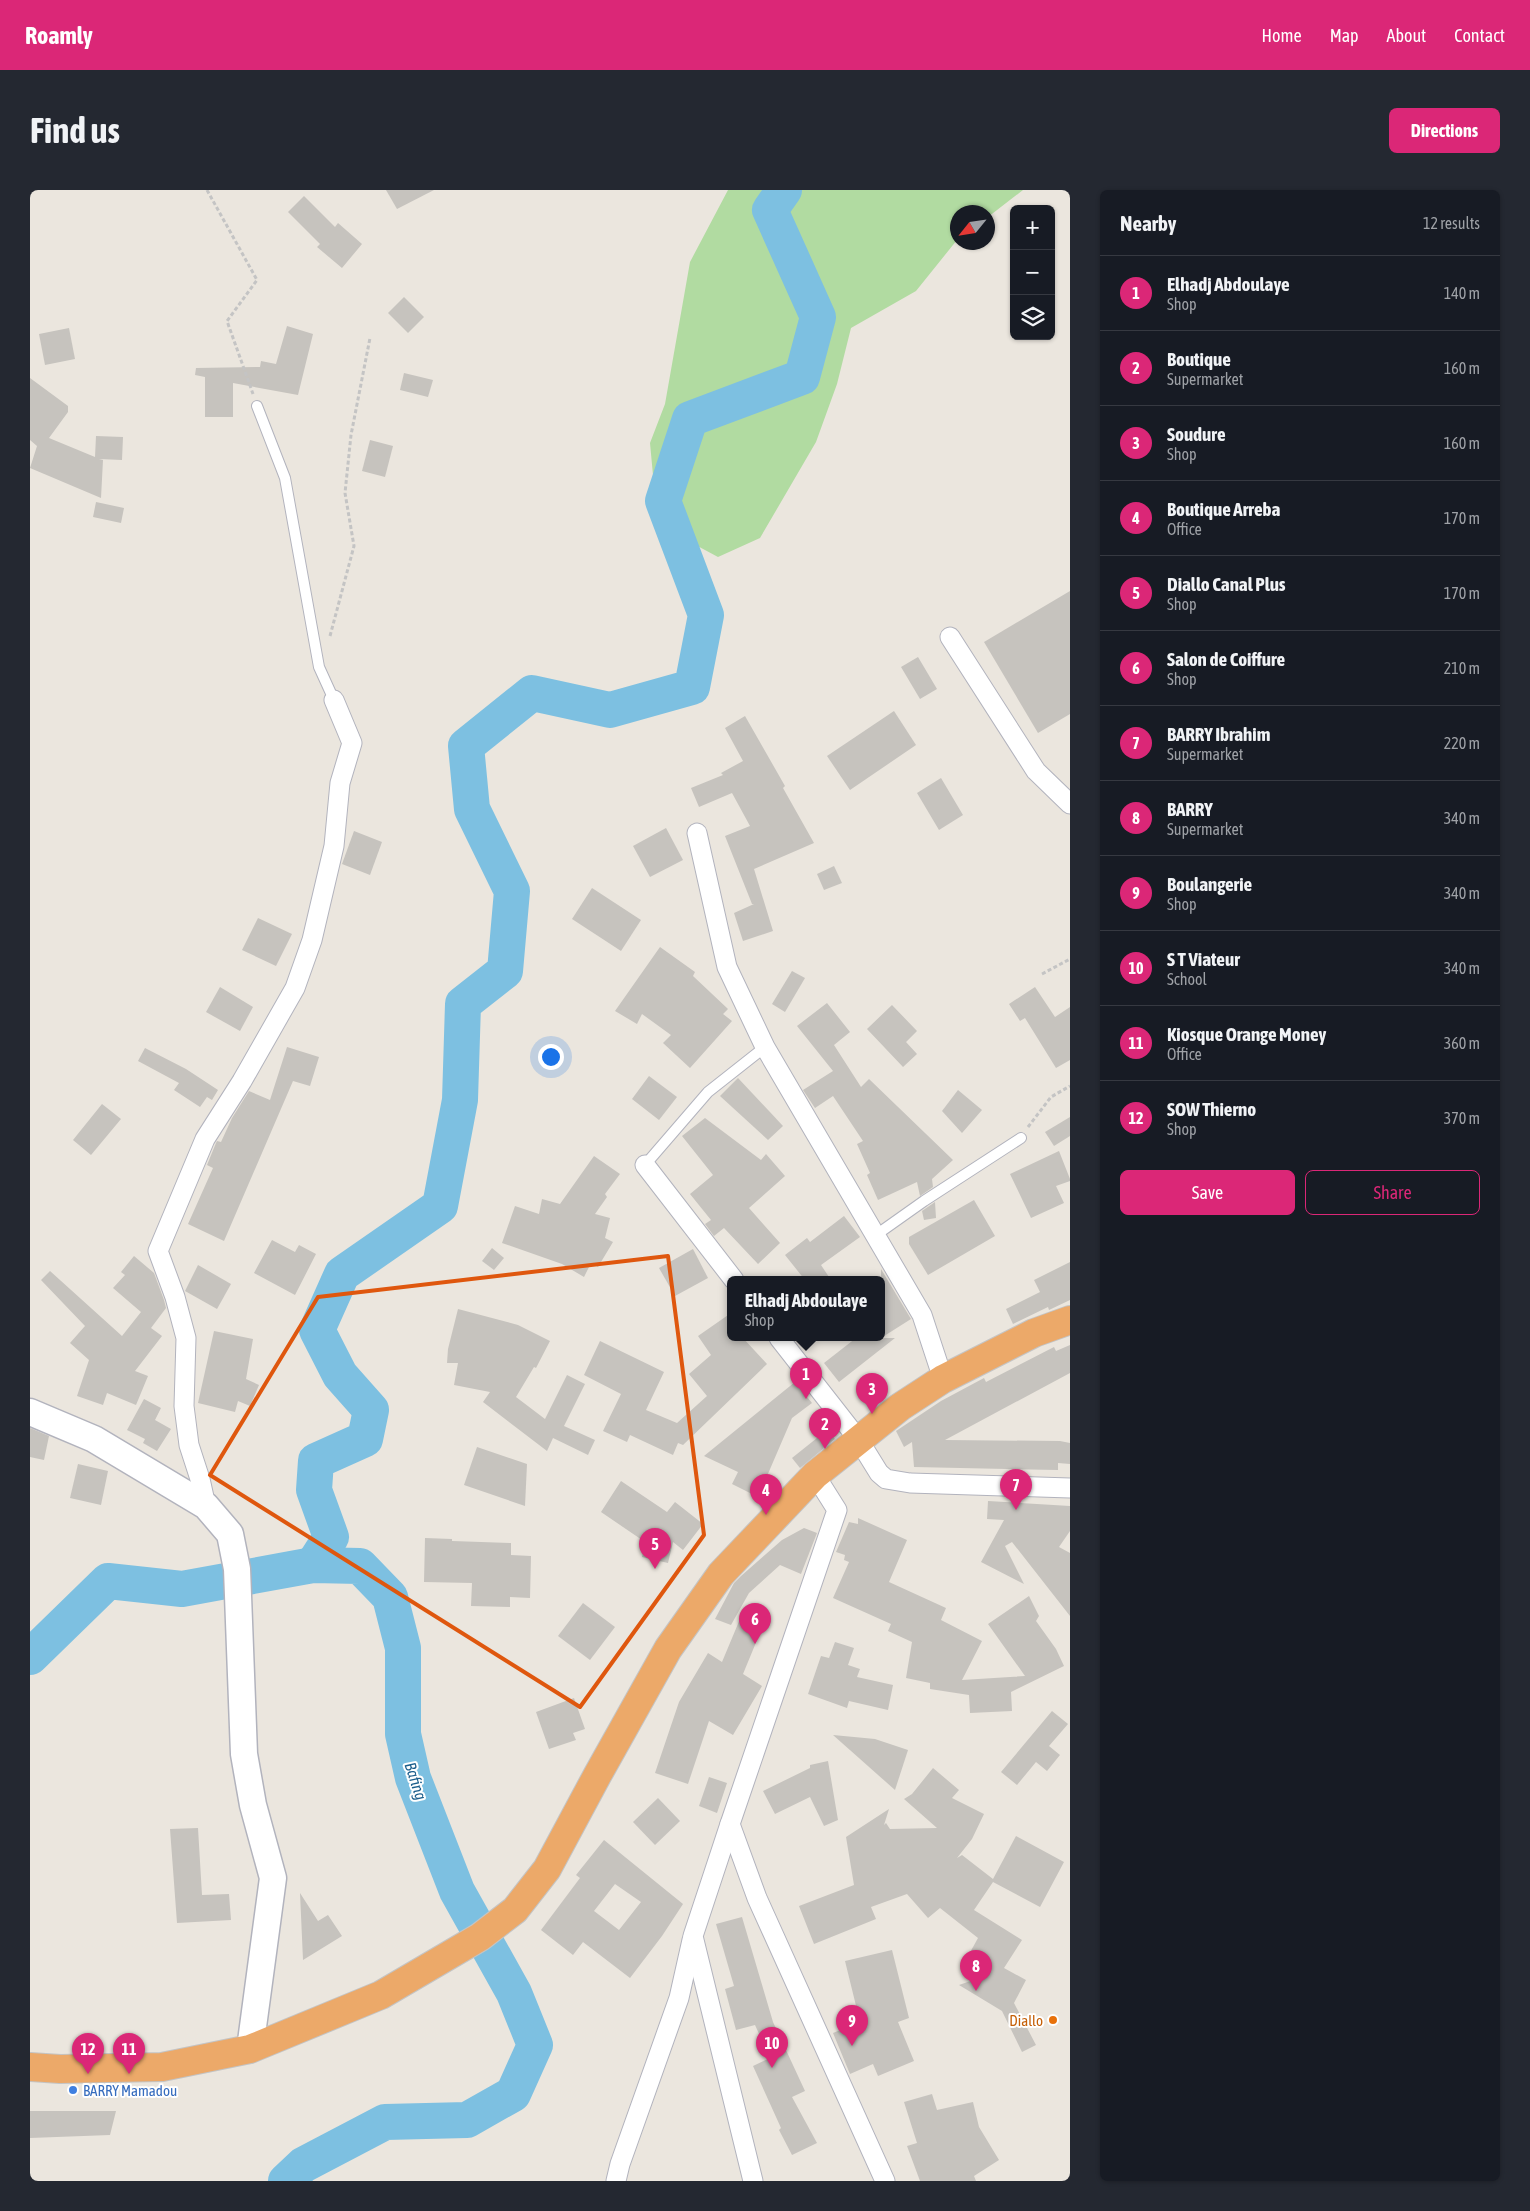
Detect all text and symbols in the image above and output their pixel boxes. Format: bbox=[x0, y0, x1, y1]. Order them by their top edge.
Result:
text: Roamly bbox=[25, 22, 93, 49]
text: Home bbox=[1262, 25, 1302, 46]
text: Map bbox=[1330, 25, 1359, 46]
text: About bbox=[1387, 25, 1426, 46]
text: Contact bbox=[1454, 25, 1505, 46]
button: Directions bbox=[1389, 108, 1500, 153]
text: Find us bbox=[30, 110, 120, 150]
north arrow bbox=[950, 205, 995, 250]
map controls bbox=[1010, 205, 1055, 340]
button: + bbox=[1010, 205, 1055, 250]
text: Nearby bbox=[1120, 211, 1176, 235]
text: 12 results bbox=[1423, 214, 1480, 232]
button: − bbox=[1010, 250, 1055, 295]
text: Elhadj Abdoulaye bbox=[1167, 273, 1290, 295]
text: 1 bbox=[1132, 284, 1140, 302]
text: 140 m bbox=[1444, 284, 1480, 302]
button: layers bbox=[1010, 295, 1055, 340]
text: Shop bbox=[1167, 295, 1197, 313]
text: Boutique bbox=[1167, 348, 1231, 370]
text: 2 bbox=[1132, 359, 1140, 377]
text: 160 m bbox=[1444, 359, 1480, 377]
text: Supermarket bbox=[1167, 370, 1243, 388]
text: Soudure bbox=[1167, 423, 1226, 445]
text: 3 bbox=[1132, 434, 1140, 452]
text: 160 m bbox=[1444, 434, 1480, 452]
text: Shop bbox=[1167, 445, 1197, 463]
text: Boutique Arreba bbox=[1167, 498, 1280, 520]
text: 4 bbox=[1132, 509, 1140, 527]
text: 170 m bbox=[1444, 509, 1480, 527]
text: Office bbox=[1167, 520, 1202, 538]
text: Diallo Canal Plus bbox=[1167, 573, 1286, 595]
text: 5 bbox=[1132, 584, 1140, 602]
text: 170 m bbox=[1444, 584, 1480, 602]
text: Shop bbox=[1167, 595, 1197, 613]
text: Salon de Coiffure bbox=[1167, 648, 1285, 670]
text: 6 bbox=[1132, 659, 1140, 677]
text: 210 m bbox=[1444, 659, 1480, 677]
text: Shop bbox=[1167, 670, 1197, 688]
text: BARRY Ibrahim bbox=[1167, 723, 1270, 745]
text: 7 bbox=[1132, 734, 1140, 752]
text: 220 m bbox=[1444, 734, 1480, 752]
text: Supermarket bbox=[1167, 745, 1243, 763]
text: BARRY bbox=[1167, 798, 1213, 820]
text: 8 bbox=[1132, 809, 1140, 827]
text: 340 m bbox=[1444, 809, 1480, 827]
text: Supermarket bbox=[1167, 820, 1243, 838]
text: Boulangerie bbox=[1167, 873, 1252, 895]
text: 9 bbox=[1132, 884, 1140, 902]
text: 340 m bbox=[1444, 884, 1480, 902]
text: Shop bbox=[1167, 895, 1197, 913]
text: S T Viateur bbox=[1167, 948, 1240, 970]
text: 10 bbox=[1128, 959, 1144, 977]
text: 340 m bbox=[1444, 959, 1480, 977]
text: School bbox=[1167, 970, 1207, 988]
text: Kiosque Orange Money bbox=[1167, 1023, 1326, 1045]
text: 11 bbox=[1128, 1034, 1144, 1052]
text: 360 m bbox=[1444, 1034, 1480, 1052]
your location bbox=[538, 1044, 564, 1070]
text: Office bbox=[1167, 1045, 1202, 1063]
text: SOW Thierno bbox=[1167, 1098, 1256, 1120]
text: 12 bbox=[1128, 1109, 1144, 1127]
text: 370 m bbox=[1444, 1109, 1480, 1127]
text: Shop bbox=[1167, 1120, 1197, 1138]
button: Save bbox=[1120, 1170, 1295, 1215]
button: Share bbox=[1305, 1170, 1480, 1215]
popup bbox=[727, 1276, 885, 1341]
text: Elhadj Abdoulaye bbox=[745, 1289, 867, 1311]
text: Shop bbox=[745, 1311, 774, 1329]
pin: 1 bbox=[790, 1358, 822, 1399]
pin: 3 bbox=[856, 1373, 888, 1414]
pin: 2 bbox=[809, 1408, 841, 1449]
pin: 7 bbox=[1000, 1469, 1032, 1510]
pin: 4 bbox=[750, 1474, 782, 1515]
pin: 5 bbox=[639, 1528, 671, 1569]
pin: 6 bbox=[739, 1603, 771, 1644]
water label: Bafing bbox=[401, 1760, 430, 1802]
pin: 8 bbox=[960, 1950, 992, 1991]
pin: 9 bbox=[836, 2005, 868, 2046]
place label: Diallo bbox=[1009, 2012, 1043, 2029]
marker: Diallo bbox=[1047, 2014, 1059, 2026]
pin: 10 bbox=[756, 2027, 788, 2068]
pin: 12 bbox=[72, 2033, 104, 2074]
pin: 11 bbox=[113, 2033, 145, 2074]
place label: BARRY Mamadou bbox=[83, 2082, 177, 2099]
marker: BARRY Mamadou bbox=[67, 2084, 79, 2096]

